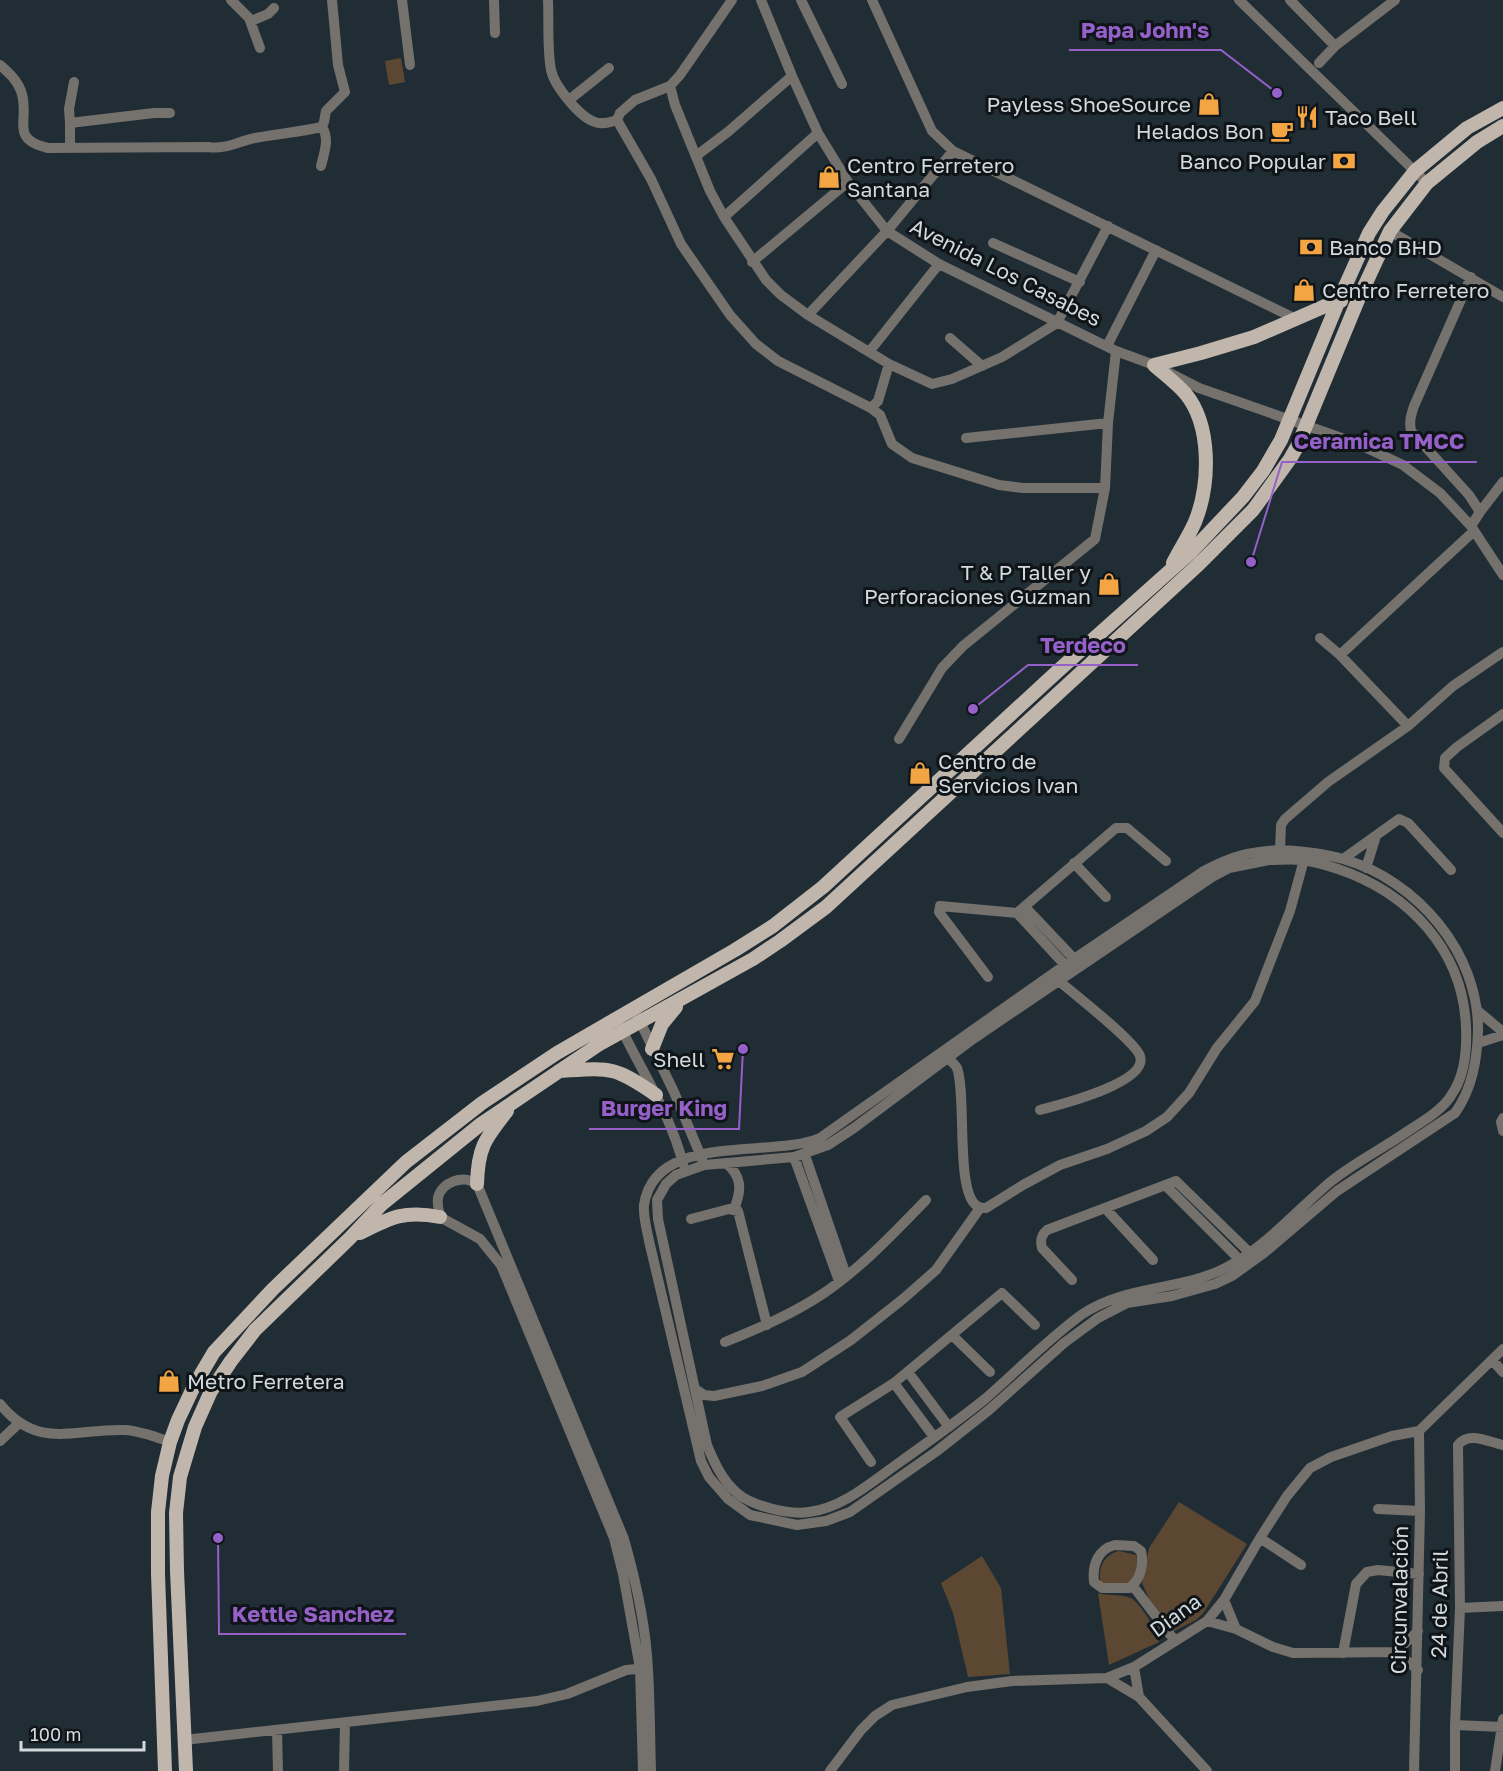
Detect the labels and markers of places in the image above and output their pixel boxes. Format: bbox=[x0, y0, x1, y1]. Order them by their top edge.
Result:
callout: Papa John's bbox=[1069, 10, 1221, 50]
place label: Payless ShoeSource bbox=[987, 91, 1191, 117]
shop icon: Payless ShoeSource bbox=[1196, 91, 1222, 117]
restaurant icon: Taco Bell bbox=[1294, 104, 1320, 130]
place label: Taco Bell bbox=[1325, 104, 1417, 130]
place label: Helados Bon bbox=[1136, 118, 1264, 144]
cafe icon: Helados Bon bbox=[1269, 118, 1295, 144]
place label: Banco Popular bbox=[1179, 148, 1326, 174]
bank icon: Banco Popular bbox=[1331, 148, 1357, 174]
place label: Centro Ferretero Santana bbox=[847, 152, 1014, 202]
shop icon: Centro Ferretero Santana bbox=[816, 164, 842, 190]
bank icon: Banco BHD bbox=[1298, 234, 1324, 260]
place label: Banco BHD bbox=[1329, 234, 1442, 260]
shop icon: Centro Ferretero bbox=[1291, 277, 1317, 303]
place label: Centro Ferretero bbox=[1322, 277, 1489, 303]
callout: Ceramica TMCC bbox=[1282, 422, 1477, 462]
place label: T & P Taller y Perforaciones Guzman bbox=[864, 559, 1091, 609]
shop icon: T & P Taller y Perforaciones Guzman bbox=[1096, 571, 1122, 597]
callout: Terdeco bbox=[1028, 625, 1138, 665]
place label: Centro de Servicios Ivan bbox=[938, 748, 1078, 798]
shop icon: Centro de Servicios Ivan bbox=[907, 760, 933, 786]
place label: Shell bbox=[653, 1046, 705, 1072]
supermarket icon: Shell bbox=[710, 1046, 736, 1072]
callout: Burger King bbox=[589, 1089, 739, 1129]
shop icon: Metro Ferretera bbox=[156, 1368, 182, 1394]
place label: Metro Ferretera bbox=[187, 1368, 345, 1394]
callout: Kettle Sanchez bbox=[219, 1594, 406, 1634]

